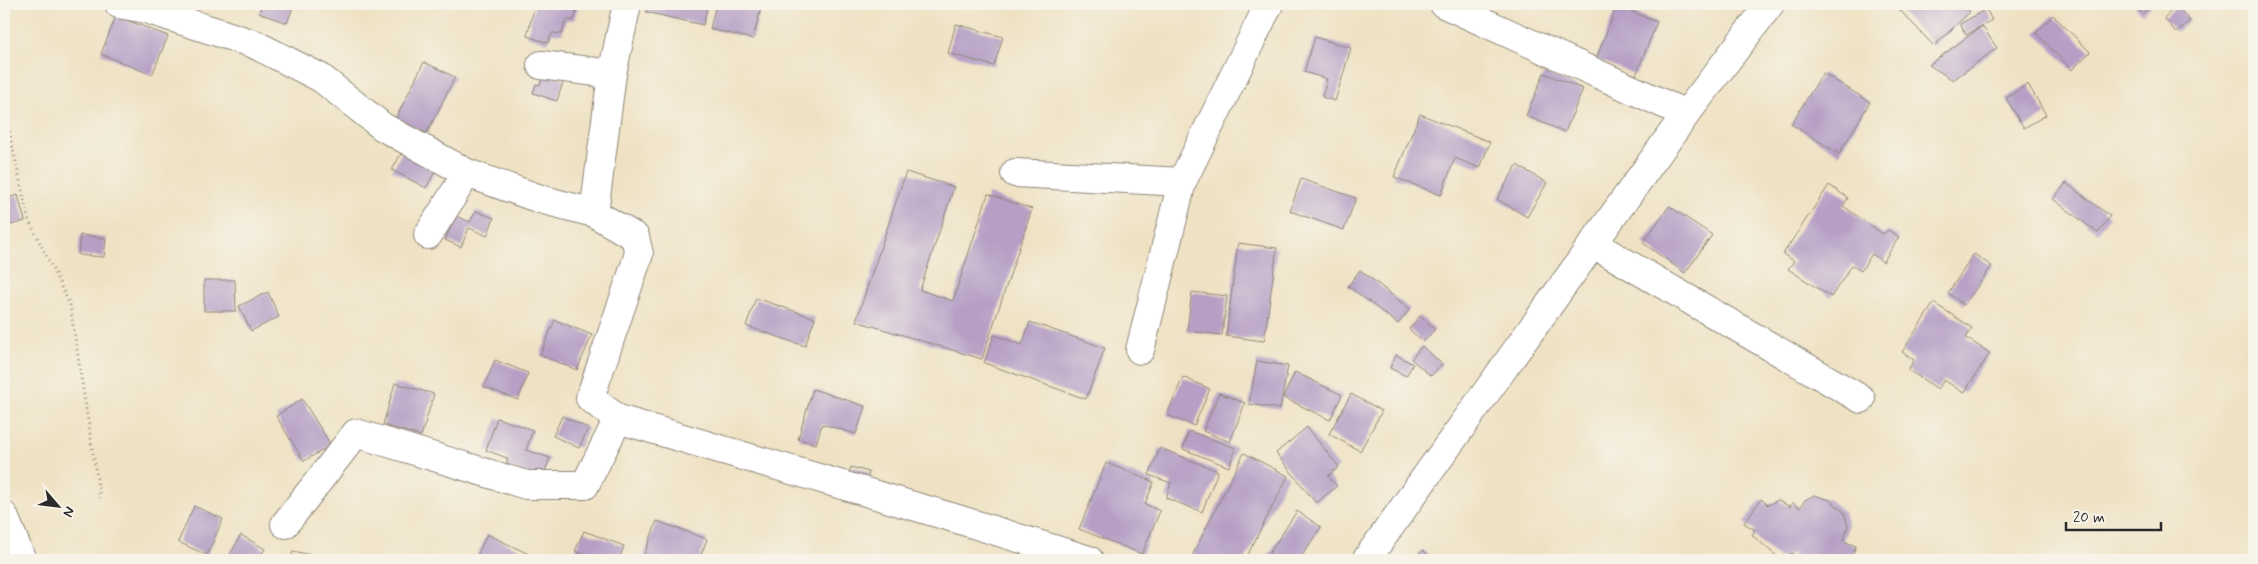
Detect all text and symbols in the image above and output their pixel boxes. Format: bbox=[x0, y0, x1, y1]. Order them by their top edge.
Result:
north arrow bbox=[32, 482, 82, 532]
scale bar bbox=[2066, 499, 2160, 531]
text: N bbox=[58, 503, 79, 520]
text: 20 m bbox=[2073, 508, 2105, 528]

